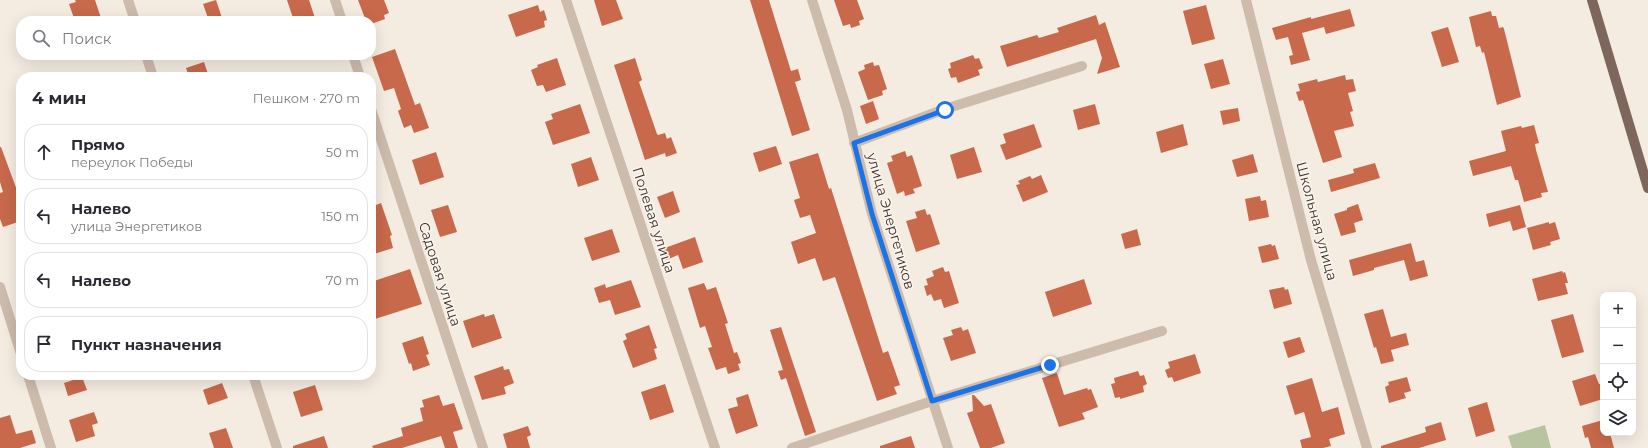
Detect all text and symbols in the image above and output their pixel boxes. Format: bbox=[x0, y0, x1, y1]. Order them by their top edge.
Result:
search box bbox=[16, 16, 376, 60]
icon: search bbox=[30, 27, 52, 49]
text: Поиск bbox=[62, 29, 111, 48]
text: 4 мин bbox=[32, 88, 86, 108]
text: Пешком · 270 m bbox=[253, 90, 360, 106]
route start bbox=[936, 101, 954, 119]
text: Прямо bbox=[71, 135, 125, 154]
icon: ahead bbox=[33, 141, 55, 163]
text: 50 m bbox=[326, 144, 359, 160]
street label: улица Энергетиков bbox=[863, 150, 919, 291]
text: переулок Победы bbox=[71, 154, 193, 170]
street label: Школьная улица bbox=[1292, 160, 1342, 282]
street label: Полевая улица bbox=[628, 165, 680, 275]
text: Налево bbox=[71, 199, 131, 218]
icon: left bbox=[33, 205, 55, 227]
text: 150 m bbox=[321, 208, 359, 224]
text: улица Энергетиков bbox=[71, 218, 202, 234]
street label: Садовая улица bbox=[415, 220, 465, 328]
icon: left bbox=[33, 269, 55, 291]
text: Налево bbox=[71, 271, 131, 290]
text: 70 m bbox=[326, 272, 359, 288]
map controls bbox=[1600, 292, 1636, 436]
button: + bbox=[1600, 292, 1636, 328]
button: − bbox=[1600, 328, 1636, 364]
icon: arrive bbox=[33, 333, 55, 355]
text: Пункт назначения bbox=[71, 335, 222, 354]
route end bbox=[1041, 356, 1059, 374]
button: locate bbox=[1600, 364, 1636, 400]
button: layers bbox=[1600, 400, 1636, 436]

